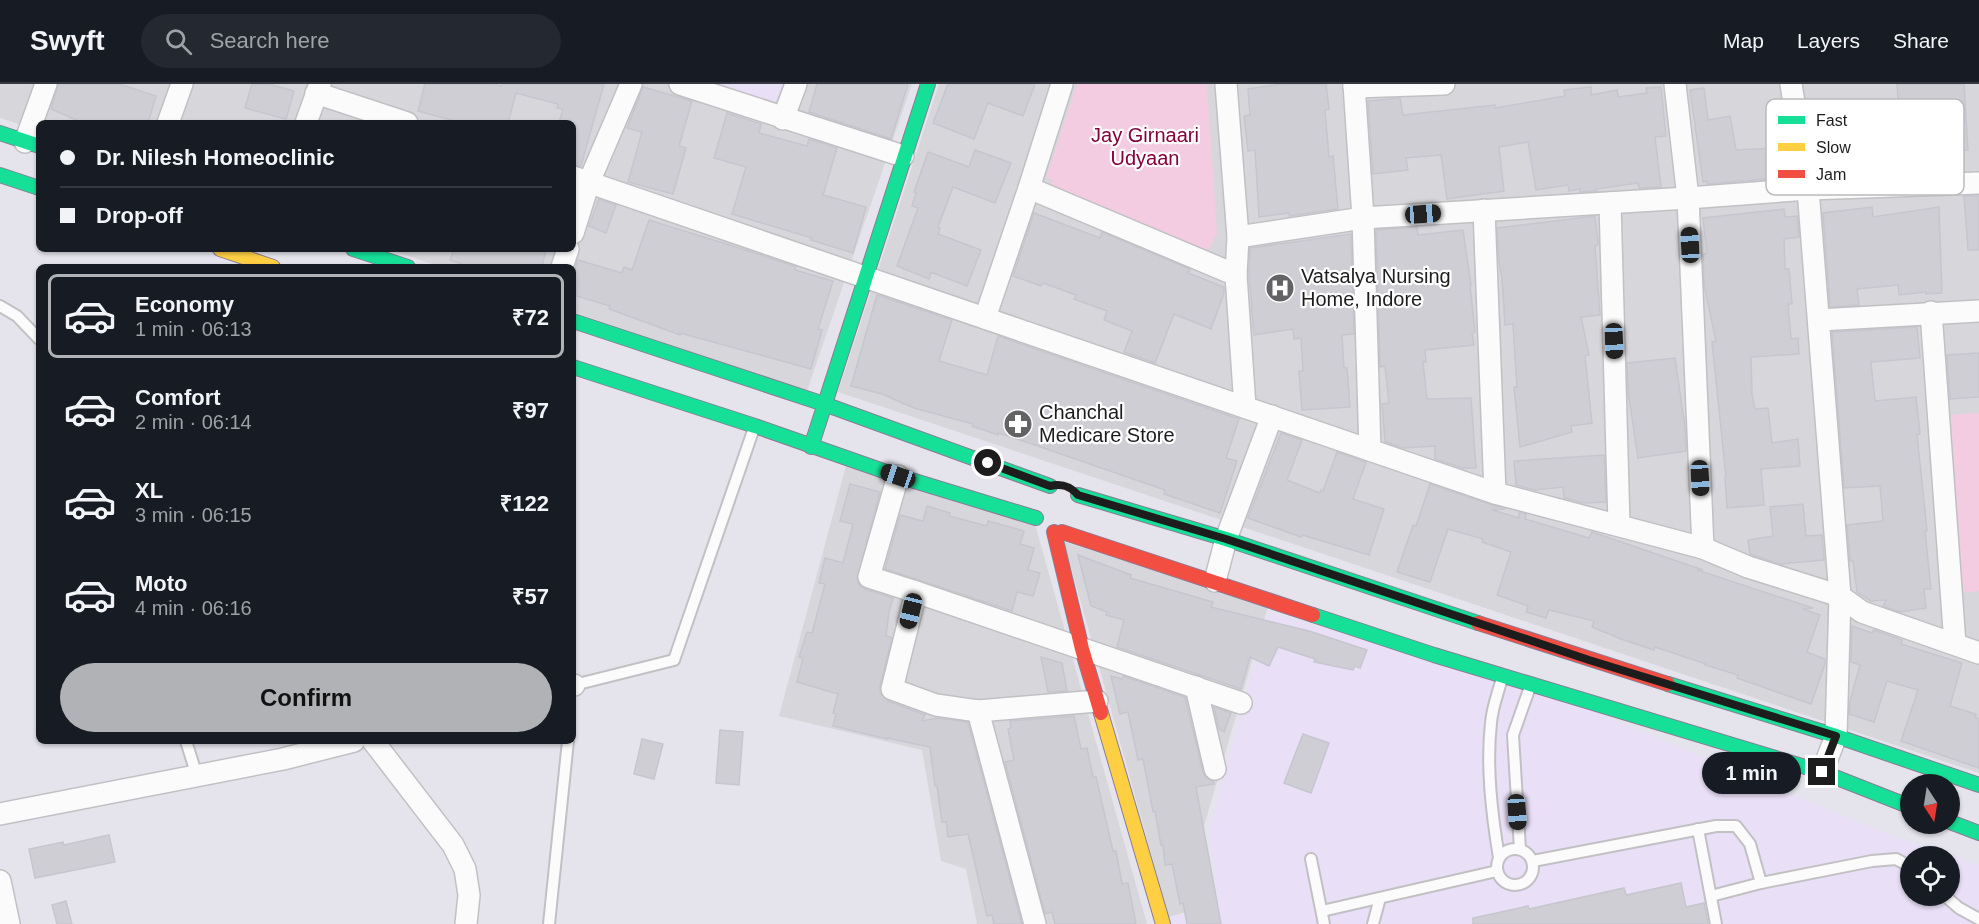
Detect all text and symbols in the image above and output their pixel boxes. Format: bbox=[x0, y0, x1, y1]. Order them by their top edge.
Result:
search box bbox=[141, 14, 561, 68]
text: Swyft bbox=[30, 25, 105, 56]
icon: search bbox=[162, 25, 195, 58]
text: Search here bbox=[210, 28, 330, 53]
text: Map bbox=[1723, 29, 1764, 52]
text: Layers bbox=[1797, 29, 1860, 52]
text: Share bbox=[1893, 29, 1949, 52]
legend bbox=[1766, 99, 1964, 195]
text: Fast bbox=[1816, 112, 1848, 129]
park label: Jay Girnaari Udyaan bbox=[1091, 124, 1199, 169]
text: Slow bbox=[1816, 139, 1851, 156]
text: Dr. Nilesh Homeoclinic bbox=[96, 145, 334, 170]
text: Jam bbox=[1816, 166, 1846, 183]
text: Drop-off bbox=[96, 203, 183, 228]
car bbox=[1404, 204, 1442, 224]
car bbox=[1680, 227, 1700, 263]
place label: Vatsalya Nursing Home, Indore bbox=[1301, 265, 1451, 310]
hospital icon: Vatsalya Nursing Home, Indore bbox=[1264, 272, 1296, 304]
icon: car bbox=[63, 289, 117, 343]
text: Economy bbox=[135, 292, 234, 317]
text: ₹72 bbox=[512, 305, 549, 330]
text: 1 min · 06:13 bbox=[135, 318, 252, 340]
car bbox=[1604, 323, 1624, 359]
icon: car bbox=[63, 382, 117, 436]
text: Comfort bbox=[135, 385, 221, 410]
text: ₹97 bbox=[512, 398, 549, 423]
place label: Chanchal Medicare Store bbox=[1039, 401, 1175, 446]
pharmacy icon: Chanchal Medicare Store bbox=[1002, 408, 1034, 440]
text: 2 min · 06:14 bbox=[135, 411, 252, 433]
route start bbox=[974, 449, 1001, 476]
car bbox=[1690, 460, 1710, 496]
car bbox=[878, 462, 918, 490]
icon: car bbox=[63, 475, 117, 529]
text: XL bbox=[135, 478, 163, 503]
text: ₹122 bbox=[500, 491, 549, 516]
text: 3 min · 06:15 bbox=[135, 504, 252, 526]
icon: car bbox=[63, 568, 117, 622]
text: Moto bbox=[135, 571, 188, 596]
text: ₹57 bbox=[512, 584, 549, 609]
car bbox=[898, 591, 924, 631]
text: 4 min · 06:16 bbox=[135, 597, 252, 619]
button: Confirm bbox=[60, 663, 552, 732]
callout: 1 min bbox=[1702, 751, 1801, 793]
route end bbox=[1808, 758, 1835, 785]
text: 1 min bbox=[1725, 762, 1778, 784]
north arrow bbox=[1900, 774, 1960, 834]
map controls bbox=[1900, 774, 1960, 906]
car bbox=[1507, 793, 1527, 831]
button: locate bbox=[1900, 846, 1960, 906]

